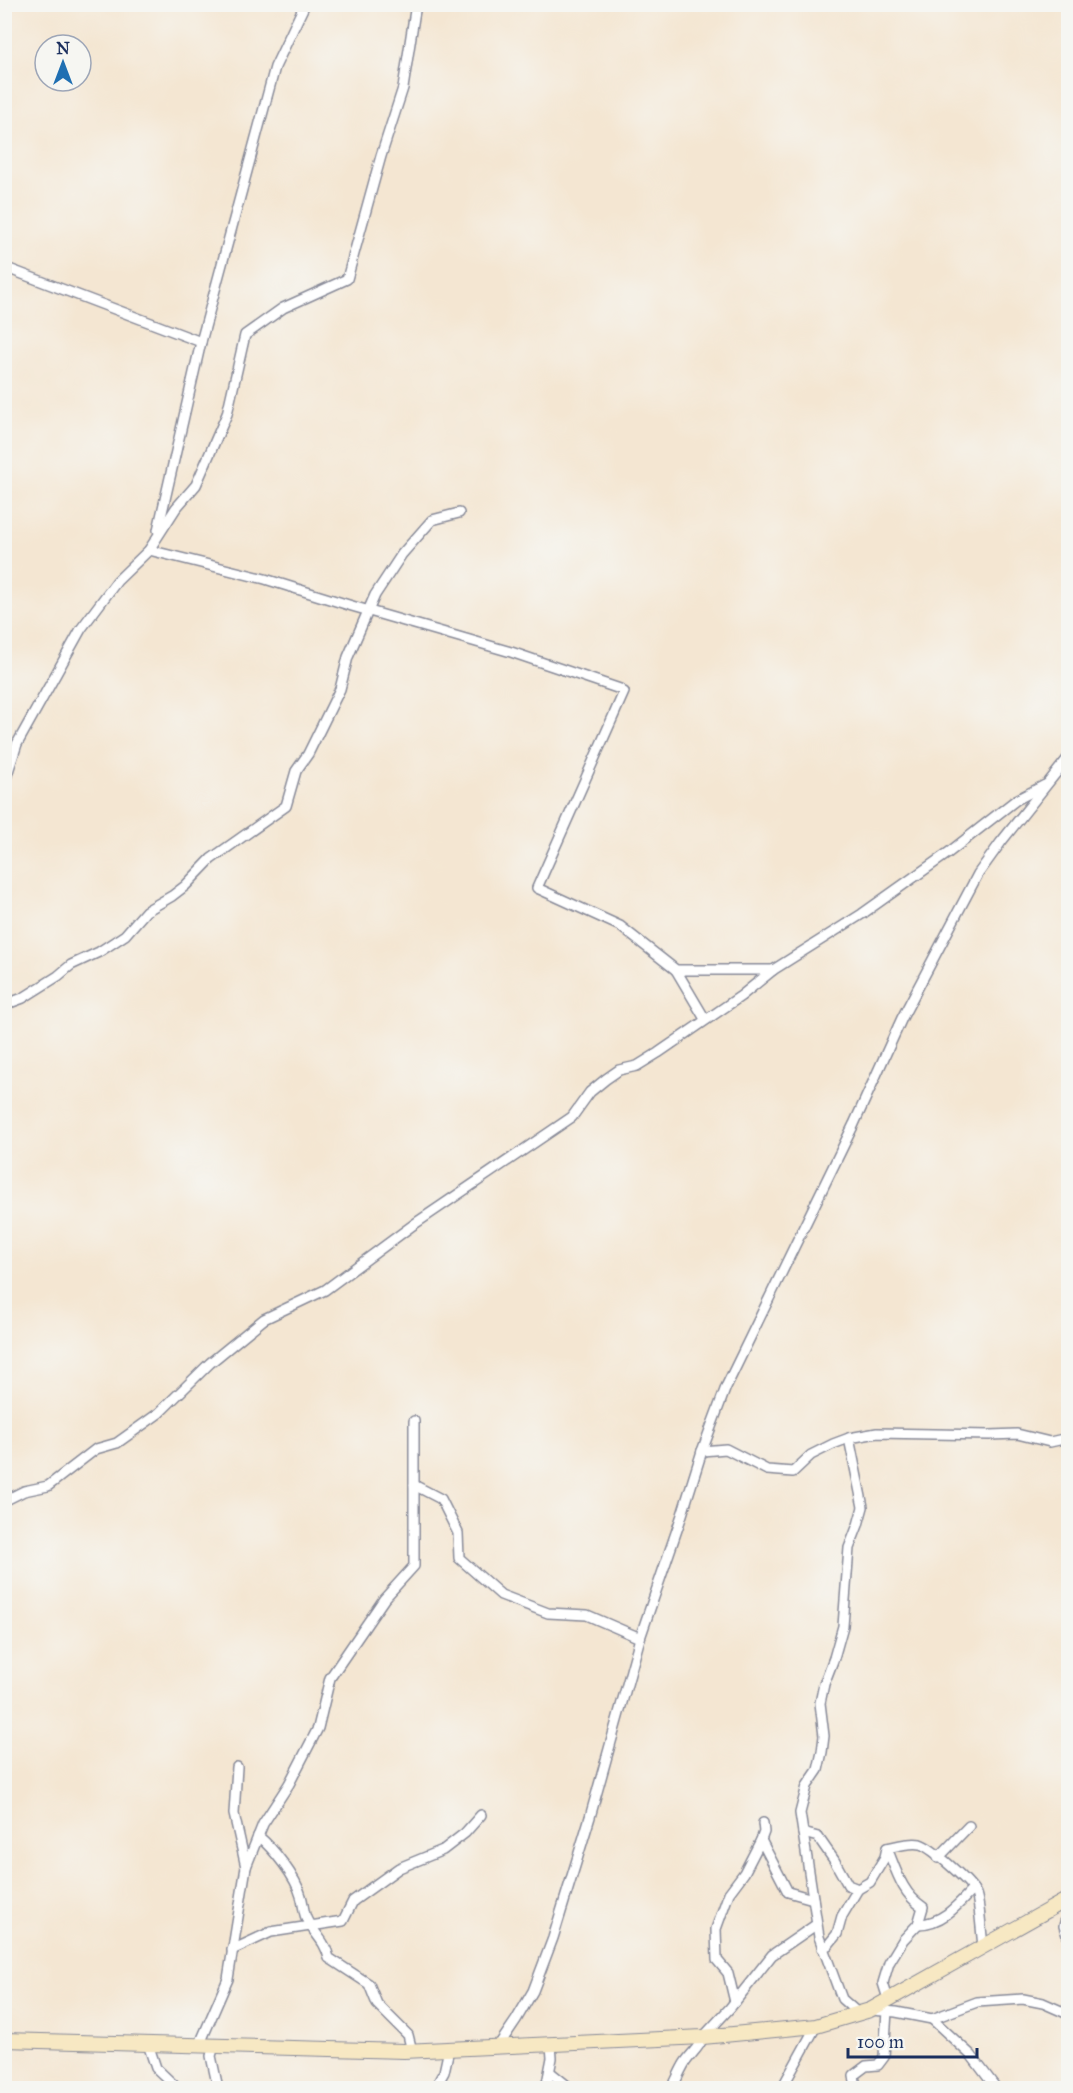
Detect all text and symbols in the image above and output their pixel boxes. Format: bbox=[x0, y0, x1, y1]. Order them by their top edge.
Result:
north arrow bbox=[33, 33, 93, 93]
text: N bbox=[56, 39, 70, 58]
scale bar bbox=[848, 2021, 977, 2059]
text: 100 m bbox=[857, 2031, 904, 2053]

